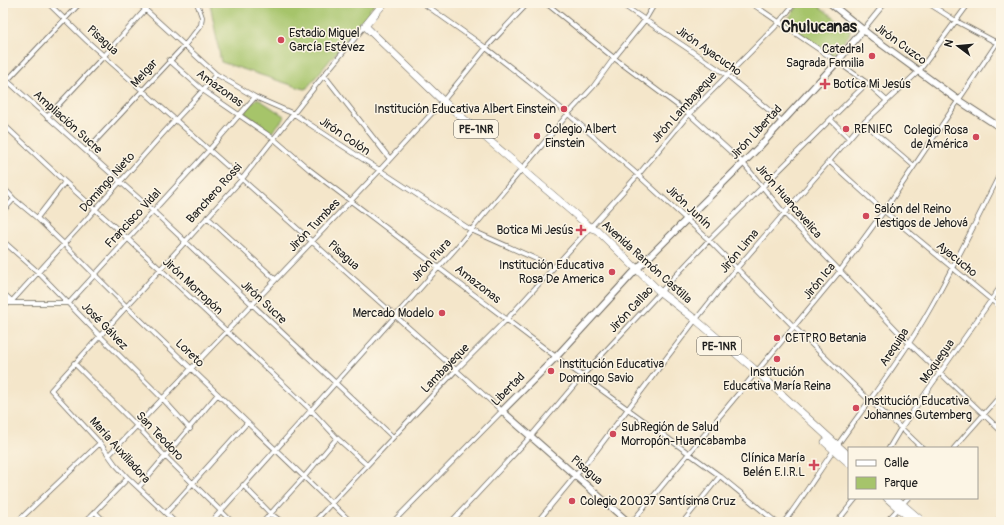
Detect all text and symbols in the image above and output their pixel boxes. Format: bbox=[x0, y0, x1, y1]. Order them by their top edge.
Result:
district label: Chulucanas bbox=[781, 17, 858, 37]
street label: Jirón Cuzco bbox=[872, 21, 930, 69]
street label: Pisagua bbox=[84, 22, 122, 59]
street label: Jirón Ayacucho bbox=[673, 23, 745, 80]
place label: Estadio Miguel García Estévez bbox=[289, 26, 365, 55]
north arrow bbox=[938, 26, 978, 66]
marker: Estadio Miguel García Estévez bbox=[276, 35, 286, 45]
text: N bbox=[942, 37, 956, 49]
place label: Catedral Sagrada Familia bbox=[786, 42, 864, 71]
marker: Catedral Sagrada Familia bbox=[867, 51, 877, 61]
street label: Melgar bbox=[128, 55, 162, 91]
street label: Amazonas bbox=[193, 66, 247, 111]
street label: Jirón Lambayeque bbox=[648, 68, 720, 146]
place label: Botíca Mi Jesús bbox=[833, 77, 911, 92]
marker: Botíca Mi Jesús bbox=[820, 79, 830, 89]
street label: Ampliación Sucre bbox=[30, 87, 105, 157]
place label: Institución Educativa Albert Einstein bbox=[374, 102, 556, 117]
street label: Jirón Libertad bbox=[727, 102, 786, 163]
marker: Institución Educativa Albert Einstein bbox=[559, 104, 569, 114]
street label: Jirón Colón bbox=[316, 114, 373, 159]
road number: PE-1NR bbox=[454, 120, 498, 138]
place label: Colegio Albert Einstein bbox=[545, 122, 617, 151]
place label: RENIEC bbox=[854, 122, 893, 137]
place label: Colegio Rosa de América bbox=[904, 123, 968, 152]
marker: RENIEC bbox=[841, 124, 851, 134]
marker: Colegio Albert Einstein bbox=[532, 131, 542, 141]
marker: Colegio Rosa de América bbox=[971, 132, 981, 142]
street label: Domingo Nieto bbox=[77, 149, 139, 215]
street label: Banchero Rossi bbox=[183, 160, 245, 227]
street label: Jirón Huancavelica bbox=[752, 161, 825, 242]
street label: Jirón Junín bbox=[663, 182, 715, 232]
street label: Francisco Vidal bbox=[102, 185, 165, 251]
street label: Jirón Tumbes bbox=[285, 195, 344, 255]
place label: Salón del Reino Testigos de Jehová bbox=[874, 202, 968, 231]
marker: Salón del Reino Testigos de Jehová bbox=[861, 211, 871, 221]
street label: Avenida Ramón Castilla bbox=[598, 218, 695, 307]
place label: Botica Mi Jesús bbox=[497, 223, 574, 238]
marker: Botica Mi Jesús bbox=[576, 225, 586, 235]
street label: Jirón Lima bbox=[717, 226, 762, 276]
street label: Jirón Piura bbox=[408, 235, 455, 285]
street label: Pisagua bbox=[325, 237, 363, 274]
street label: Ayacucho bbox=[933, 238, 981, 281]
street label: Jirón Morropón bbox=[159, 255, 226, 318]
place label: Institución Educativa Rosa De America bbox=[499, 258, 604, 287]
street label: Jirón Ica bbox=[800, 260, 839, 303]
street label: Amazonas bbox=[452, 262, 504, 307]
marker: Institución Educativa Rosa De America bbox=[607, 267, 617, 277]
street label: Jirón Sucre bbox=[238, 277, 290, 327]
street label: Jirón Callao bbox=[606, 282, 657, 336]
street label: José Gálvez bbox=[78, 299, 131, 353]
place label: Mercado Modelo bbox=[352, 306, 435, 321]
marker: Mercado Modelo bbox=[437, 308, 447, 318]
street label: Arequipa bbox=[876, 325, 913, 369]
place label: CETPRO Betania bbox=[785, 331, 867, 346]
marker: CETPRO Betania bbox=[772, 333, 782, 343]
street label: Loreto bbox=[172, 336, 208, 371]
street label: Moquegua bbox=[917, 336, 958, 386]
road number: PE-1NR bbox=[697, 337, 741, 355]
street label: Lambayeque bbox=[418, 340, 473, 396]
marker: Institución Educativa María Reina bbox=[772, 354, 782, 364]
place label: Institución Educativa Domingo Savio bbox=[559, 357, 665, 386]
place label: Institución Educativa María Reina bbox=[723, 365, 831, 394]
marker: Institución Educativa Domingo Savio bbox=[546, 366, 556, 376]
street label: Libertad bbox=[488, 369, 528, 409]
place label: Institución Educativa Johannes Gutemberg bbox=[864, 394, 972, 423]
marker: Institución Educativa Johannes Gutemberg bbox=[851, 403, 861, 413]
street label: San Teodoro bbox=[133, 409, 187, 464]
street label: María Auxiliadora bbox=[86, 414, 154, 487]
place label: SubRegión de Salud Morropón-Huancabamba bbox=[621, 420, 746, 449]
marker: SubRegión de Salud Morropón-Huancabamba bbox=[608, 429, 618, 439]
legend bbox=[848, 447, 978, 499]
place label: Clínica María Belén E.I.R.L bbox=[741, 451, 805, 480]
street label: Pisagua bbox=[568, 452, 606, 489]
text: Calle bbox=[884, 456, 909, 471]
marker: Clínica María Belén E.I.R.L bbox=[808, 459, 820, 471]
text: Parque bbox=[884, 476, 918, 491]
place label: Colegio 20037 Santísima Cruz bbox=[580, 494, 736, 509]
marker: Colegio 20037 Santísima Cruz bbox=[567, 496, 577, 506]

